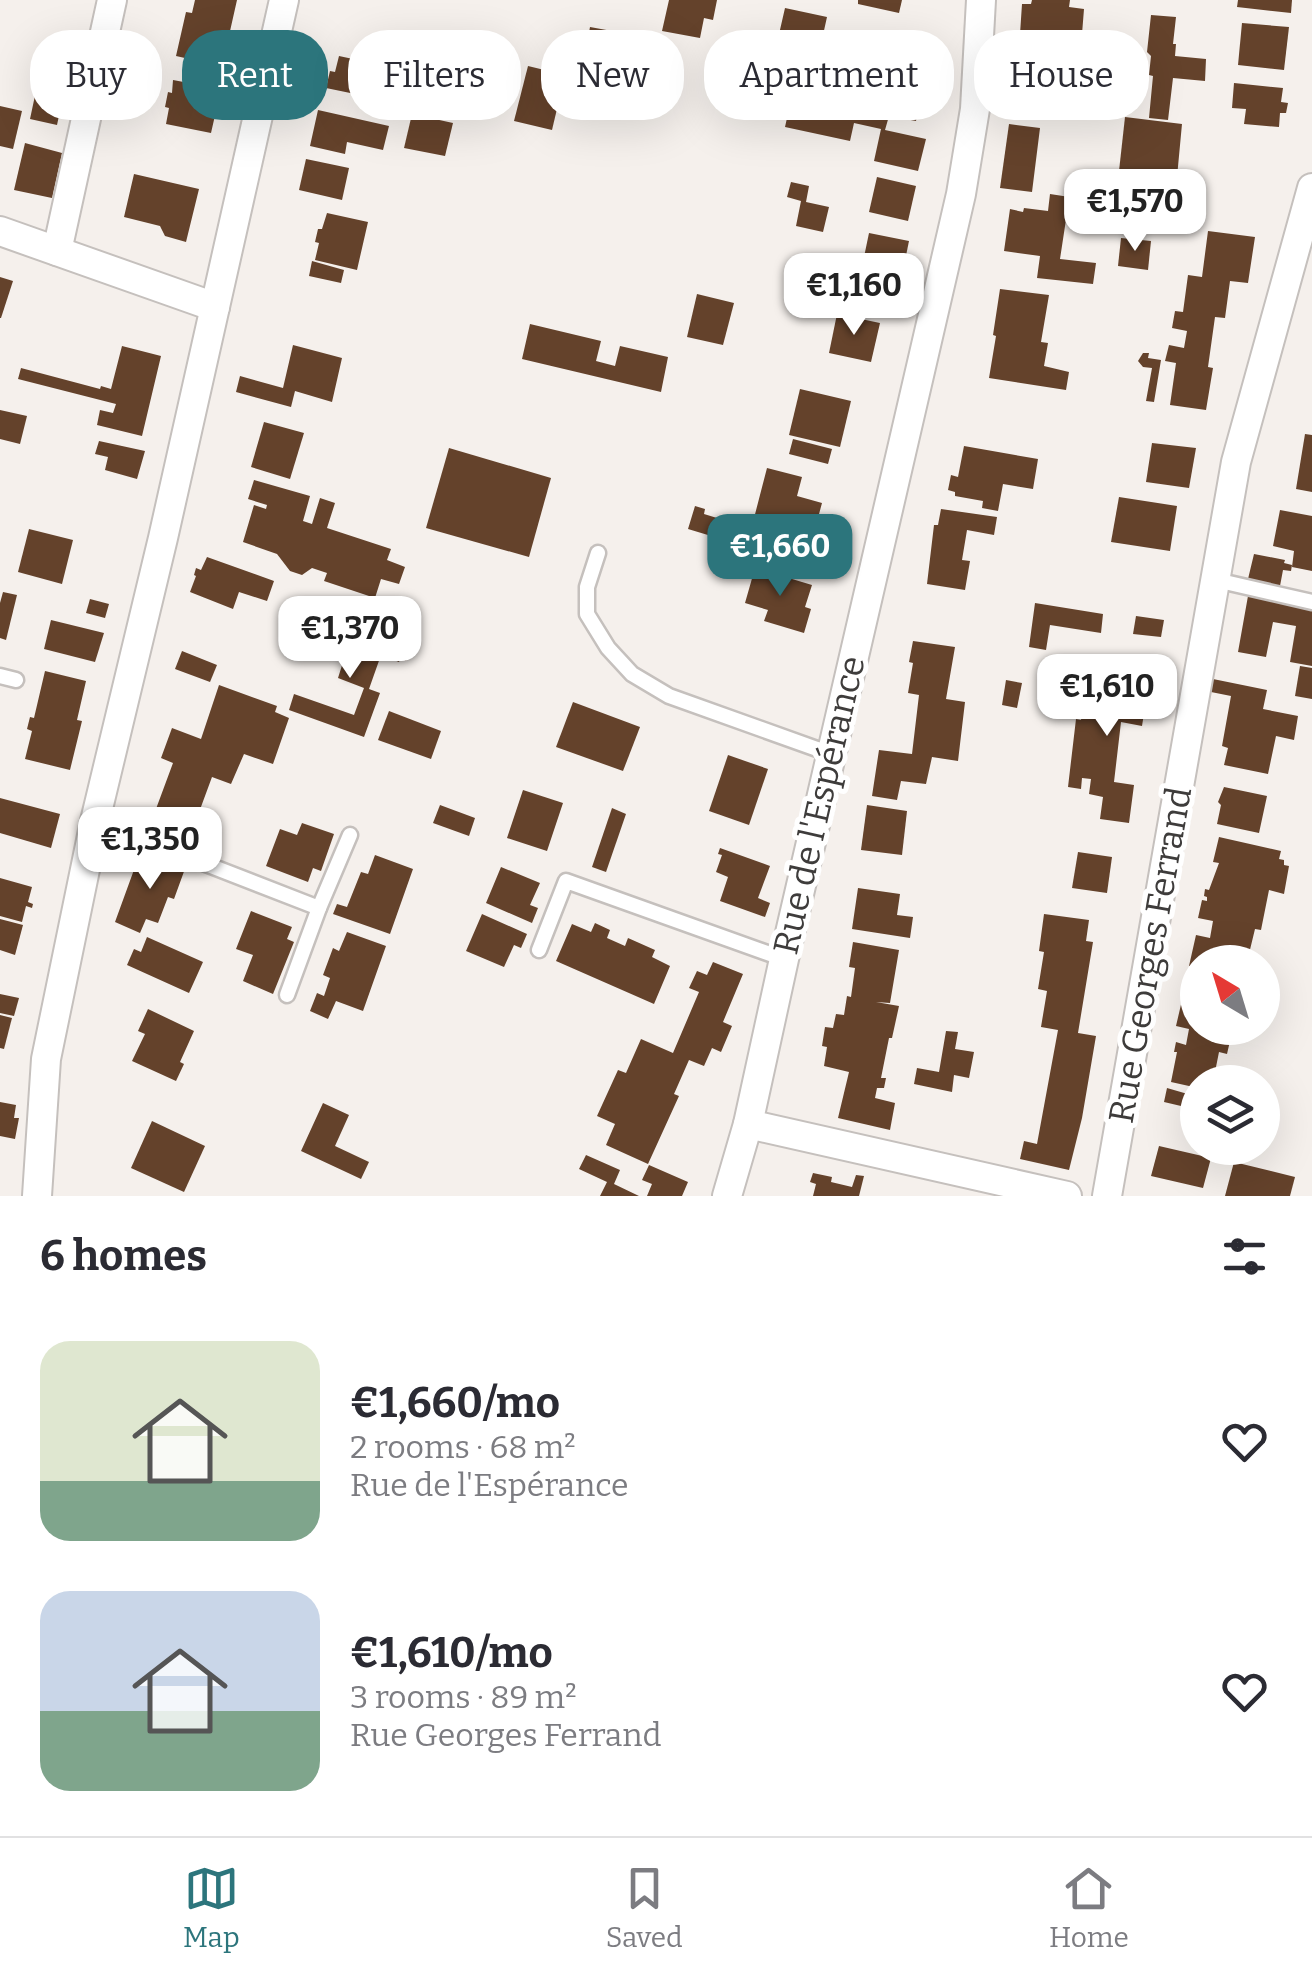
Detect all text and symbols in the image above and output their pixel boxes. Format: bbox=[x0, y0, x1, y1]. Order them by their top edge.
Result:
chip: Buy bbox=[30, 30, 162, 120]
chip: Rent bbox=[182, 30, 328, 120]
chip: Filters bbox=[348, 30, 521, 120]
chip: New bbox=[541, 30, 684, 120]
chip: Apartment bbox=[704, 30, 954, 120]
chip: House bbox=[974, 30, 1149, 120]
pin: €1,570 bbox=[1054, 169, 1216, 254]
text: €1,570 bbox=[1086, 182, 1184, 220]
pin: €1,160 bbox=[773, 253, 935, 338]
text: €1,160 bbox=[806, 266, 902, 304]
pin: €1,660 bbox=[699, 514, 861, 599]
text: €1,660 bbox=[729, 527, 831, 565]
pin: €1,370 bbox=[269, 596, 431, 681]
text: €1,370 bbox=[300, 609, 400, 647]
street label: Rue de l'Espérance bbox=[764, 652, 874, 958]
pin: €1,610 bbox=[1026, 654, 1188, 739]
text: €1,610 bbox=[1059, 667, 1155, 705]
street label: Rue Georges Ferrand bbox=[1100, 784, 1200, 1126]
pin: €1,350 bbox=[69, 807, 231, 892]
text: €1,350 bbox=[100, 820, 200, 858]
north arrow bbox=[1180, 945, 1280, 1045]
map controls bbox=[1180, 945, 1280, 1165]
button: layers bbox=[1180, 1065, 1280, 1165]
icon: filters bbox=[1217, 1229, 1272, 1284]
text: 6 homes bbox=[40, 1231, 207, 1281]
text: €1,660/mo bbox=[350, 1378, 560, 1428]
icon: home bbox=[120, 1381, 240, 1501]
icon: heart bbox=[1217, 1414, 1272, 1469]
text: 2 rooms · 68 m² bbox=[350, 1428, 576, 1466]
text: Rue de l'Espérance bbox=[350, 1466, 629, 1504]
text: €1,610/mo bbox=[350, 1628, 553, 1678]
icon: home bbox=[120, 1631, 240, 1751]
icon: heart bbox=[1217, 1664, 1272, 1719]
text: 3 rooms · 89 m² bbox=[350, 1678, 577, 1716]
text: Rue Georges Ferrand bbox=[350, 1716, 661, 1754]
tab: Map bbox=[183, 1861, 240, 1954]
tab: Saved bbox=[606, 1861, 683, 1954]
tab: Home bbox=[1049, 1861, 1129, 1954]

